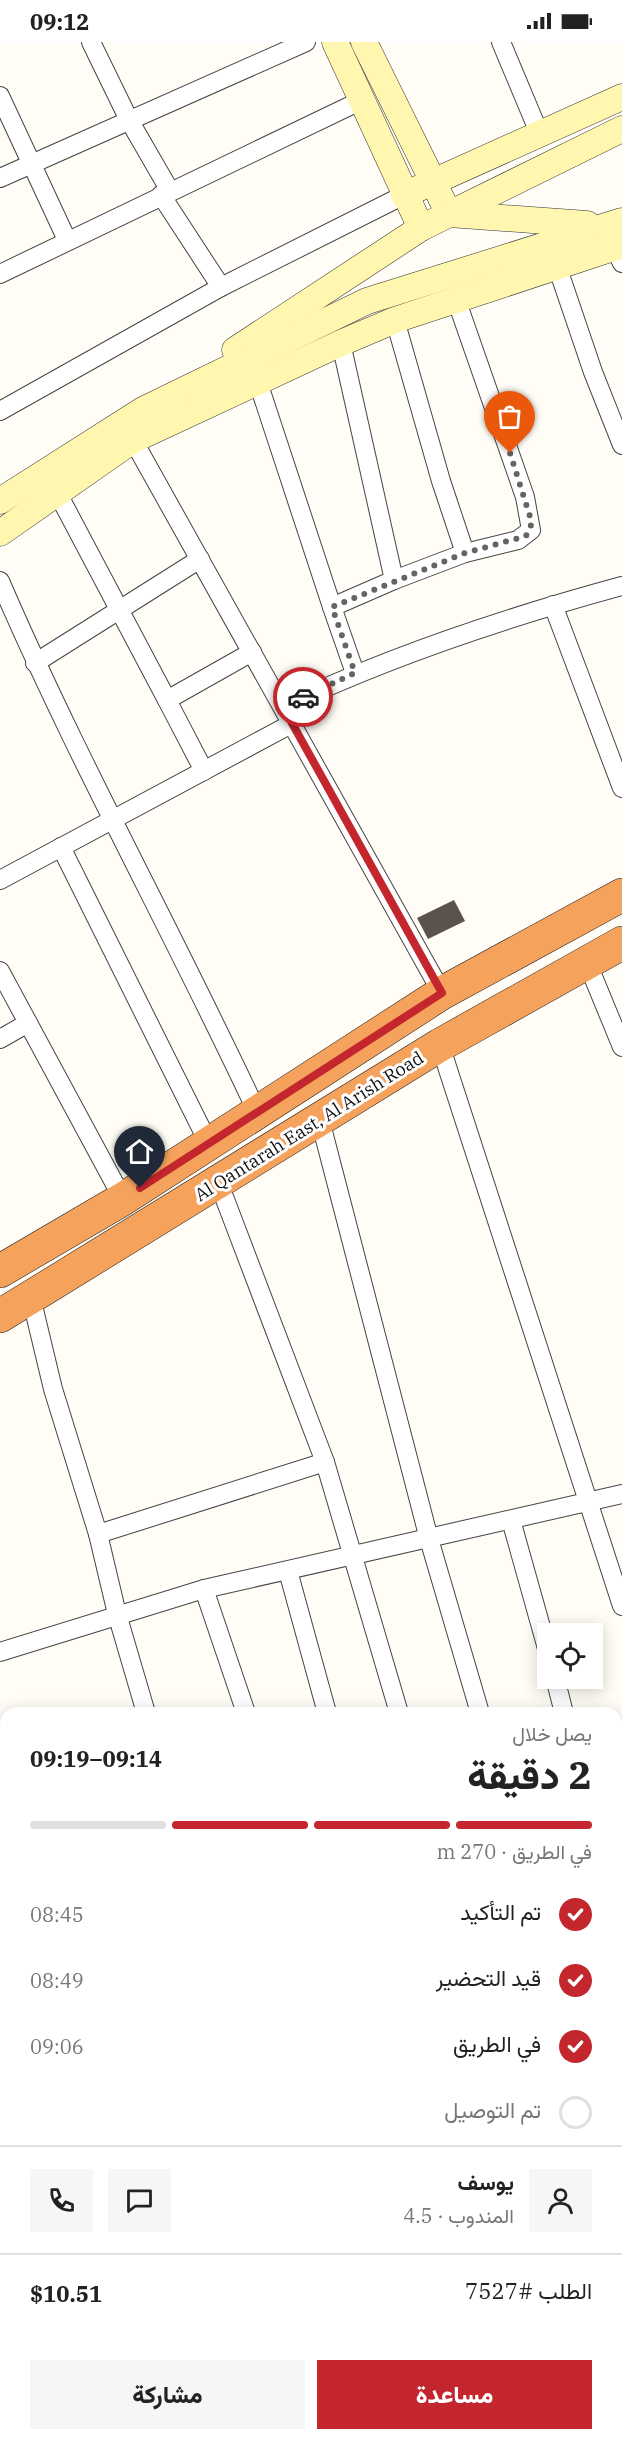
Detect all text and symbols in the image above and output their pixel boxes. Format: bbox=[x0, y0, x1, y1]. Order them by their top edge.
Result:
text: 09:12 bbox=[30, 7, 89, 36]
pin bbox=[484, 391, 535, 453]
icon: bag bbox=[493, 400, 526, 433]
courier bbox=[273, 667, 333, 727]
icon: car bbox=[287, 681, 320, 714]
street label: Al Qantarah East, Al Arish Road bbox=[190, 1046, 428, 1206]
pin bbox=[114, 1126, 165, 1188]
icon: home bbox=[123, 1135, 156, 1168]
map controls bbox=[537, 1623, 603, 1689]
button: locate bbox=[537, 1623, 603, 1689]
text: يصل خلال bbox=[512, 1720, 592, 1747]
text: 09:14–09:19 bbox=[30, 1744, 162, 1773]
text: 2 دقيقة bbox=[467, 1749, 592, 1800]
text: في الطريق · 270 m bbox=[437, 1838, 592, 1865]
text: تم التأكيد bbox=[460, 1897, 541, 1926]
icon: check bbox=[559, 1898, 592, 1931]
text: 08:45 bbox=[30, 1901, 84, 1928]
text: قيد التحضير bbox=[436, 1963, 541, 1992]
icon: check bbox=[559, 1964, 592, 1997]
text: 08:49 bbox=[30, 1967, 84, 1994]
text: في الطريق bbox=[453, 2029, 541, 2058]
icon: check bbox=[559, 2030, 592, 2063]
text: 09:06 bbox=[30, 2033, 84, 2060]
text: تم التوصيل bbox=[444, 2095, 541, 2124]
text: يوسف bbox=[458, 2167, 514, 2196]
button: phone bbox=[30, 2169, 93, 2232]
button: chat bbox=[108, 2169, 171, 2232]
button: person bbox=[529, 2169, 592, 2232]
text: المندوب · 4.5 bbox=[403, 2202, 514, 2229]
text: الطلب #7527 bbox=[465, 2276, 592, 2305]
text: $10.51 bbox=[30, 2279, 102, 2308]
button: مشاركة bbox=[30, 2360, 305, 2429]
button: مساعدة bbox=[317, 2360, 592, 2429]

